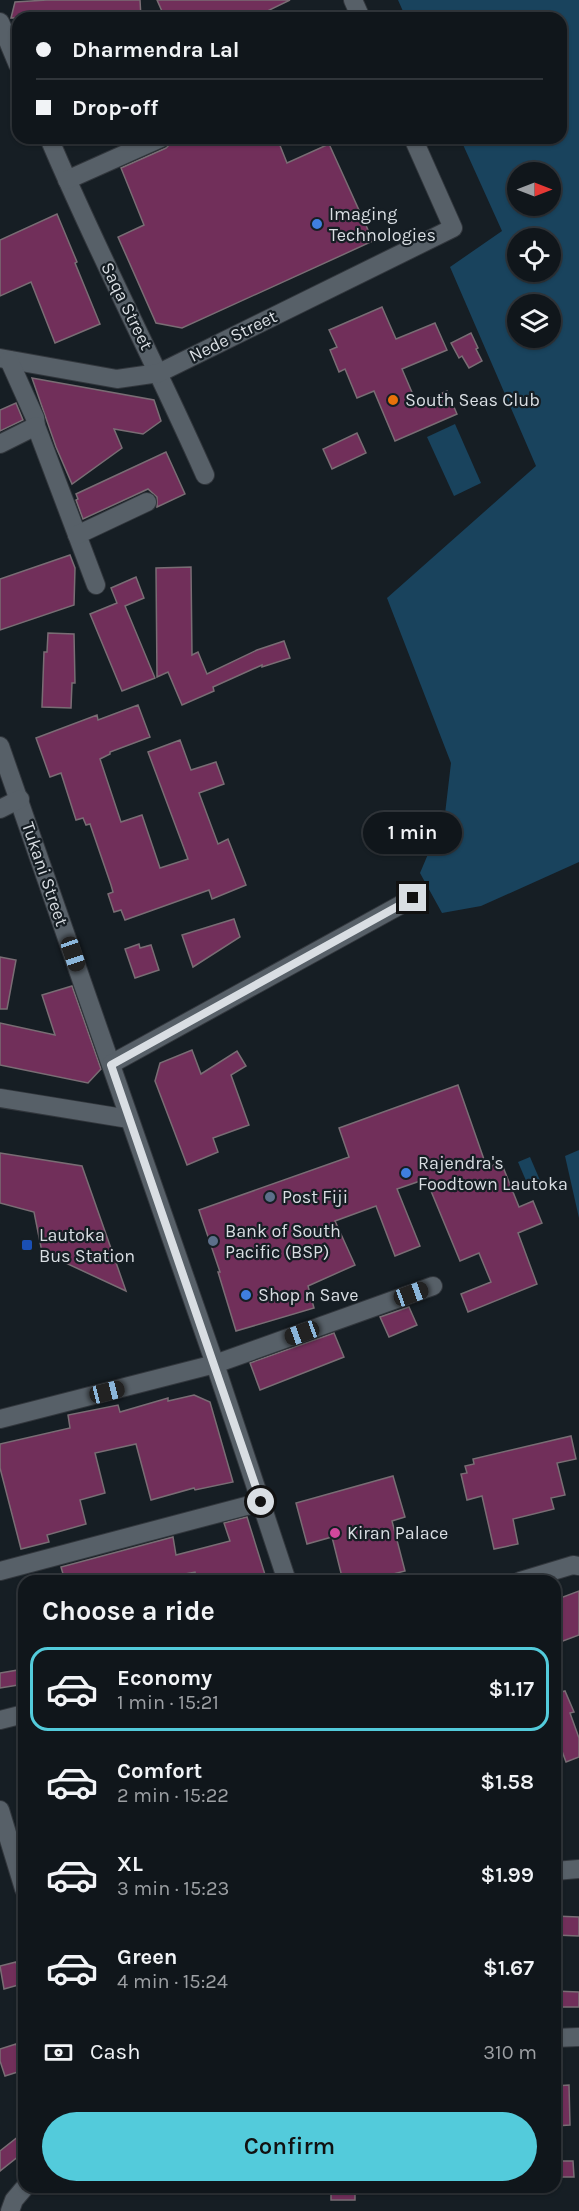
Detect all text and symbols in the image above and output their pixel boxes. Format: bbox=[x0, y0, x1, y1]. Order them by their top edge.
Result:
text: Dharmendra Lal bbox=[72, 37, 240, 63]
text: Drop-off bbox=[72, 95, 158, 121]
north arrow bbox=[507, 162, 561, 216]
map controls bbox=[507, 162, 561, 348]
place label: Imaging Technologies bbox=[329, 203, 436, 246]
marker: Imaging Technologies bbox=[310, 217, 324, 231]
button: locate bbox=[507, 228, 561, 282]
street label: Saqa Street bbox=[96, 259, 158, 354]
button: layers bbox=[507, 294, 561, 348]
street label: Nede Street bbox=[185, 305, 281, 367]
place label: South Seas Club bbox=[405, 389, 540, 411]
marker: South Seas Club bbox=[386, 393, 400, 407]
callout: 1 min bbox=[364, 811, 462, 853]
street label: Tukani Street bbox=[17, 819, 73, 929]
text: 1 min bbox=[388, 821, 437, 844]
route end bbox=[399, 884, 426, 911]
car bbox=[59, 934, 87, 974]
place label: Rajendra's Foodtown Lautoka bbox=[418, 1152, 568, 1195]
marker: Rajendra's Foodtown Lautoka bbox=[399, 1166, 413, 1180]
place label: Post Fiji bbox=[282, 1186, 348, 1208]
marker: Post Fiji bbox=[263, 1190, 277, 1204]
place label: Bank of South Pacific (BSP) bbox=[225, 1220, 341, 1263]
place label: Lautoka Bus Station bbox=[39, 1224, 135, 1267]
marker: Bank of South Pacific (BSP) bbox=[206, 1234, 220, 1248]
marker: Lautoka Bus Station bbox=[20, 1238, 34, 1252]
car bbox=[391, 1279, 431, 1309]
place label: Shop n Save bbox=[258, 1284, 359, 1306]
marker: Shop n Save bbox=[239, 1288, 253, 1302]
car bbox=[282, 1318, 322, 1348]
car bbox=[87, 1379, 127, 1405]
route start bbox=[247, 1488, 274, 1515]
place label: Kiran Palace bbox=[347, 1522, 448, 1544]
marker: Kiran Palace bbox=[328, 1526, 342, 1540]
text: Choose a ride bbox=[42, 1595, 215, 1627]
icon: car bbox=[45, 1662, 99, 1716]
text: Economy bbox=[117, 1665, 212, 1691]
text: $1.17 bbox=[489, 1676, 534, 1702]
text: 1 min · 15:21 bbox=[117, 1691, 219, 1714]
icon: car bbox=[45, 1755, 99, 1809]
text: Comfort bbox=[117, 1758, 202, 1784]
text: $1.58 bbox=[480, 1769, 534, 1795]
text: 2 min · 15:22 bbox=[117, 1784, 229, 1807]
icon: car bbox=[45, 1848, 99, 1902]
text: XL bbox=[117, 1851, 143, 1877]
text: $1.99 bbox=[481, 1862, 534, 1888]
text: 3 min · 15:23 bbox=[117, 1877, 229, 1900]
icon: car bbox=[45, 1941, 99, 1995]
text: Green bbox=[117, 1944, 178, 1970]
text: $1.67 bbox=[483, 1955, 534, 1981]
text: 4 min · 15:24 bbox=[117, 1970, 228, 1993]
icon: cash bbox=[42, 2036, 75, 2069]
text: Cash bbox=[90, 2039, 140, 2065]
text: 310 m bbox=[483, 2041, 537, 2064]
button: Confirm bbox=[42, 2112, 537, 2181]

